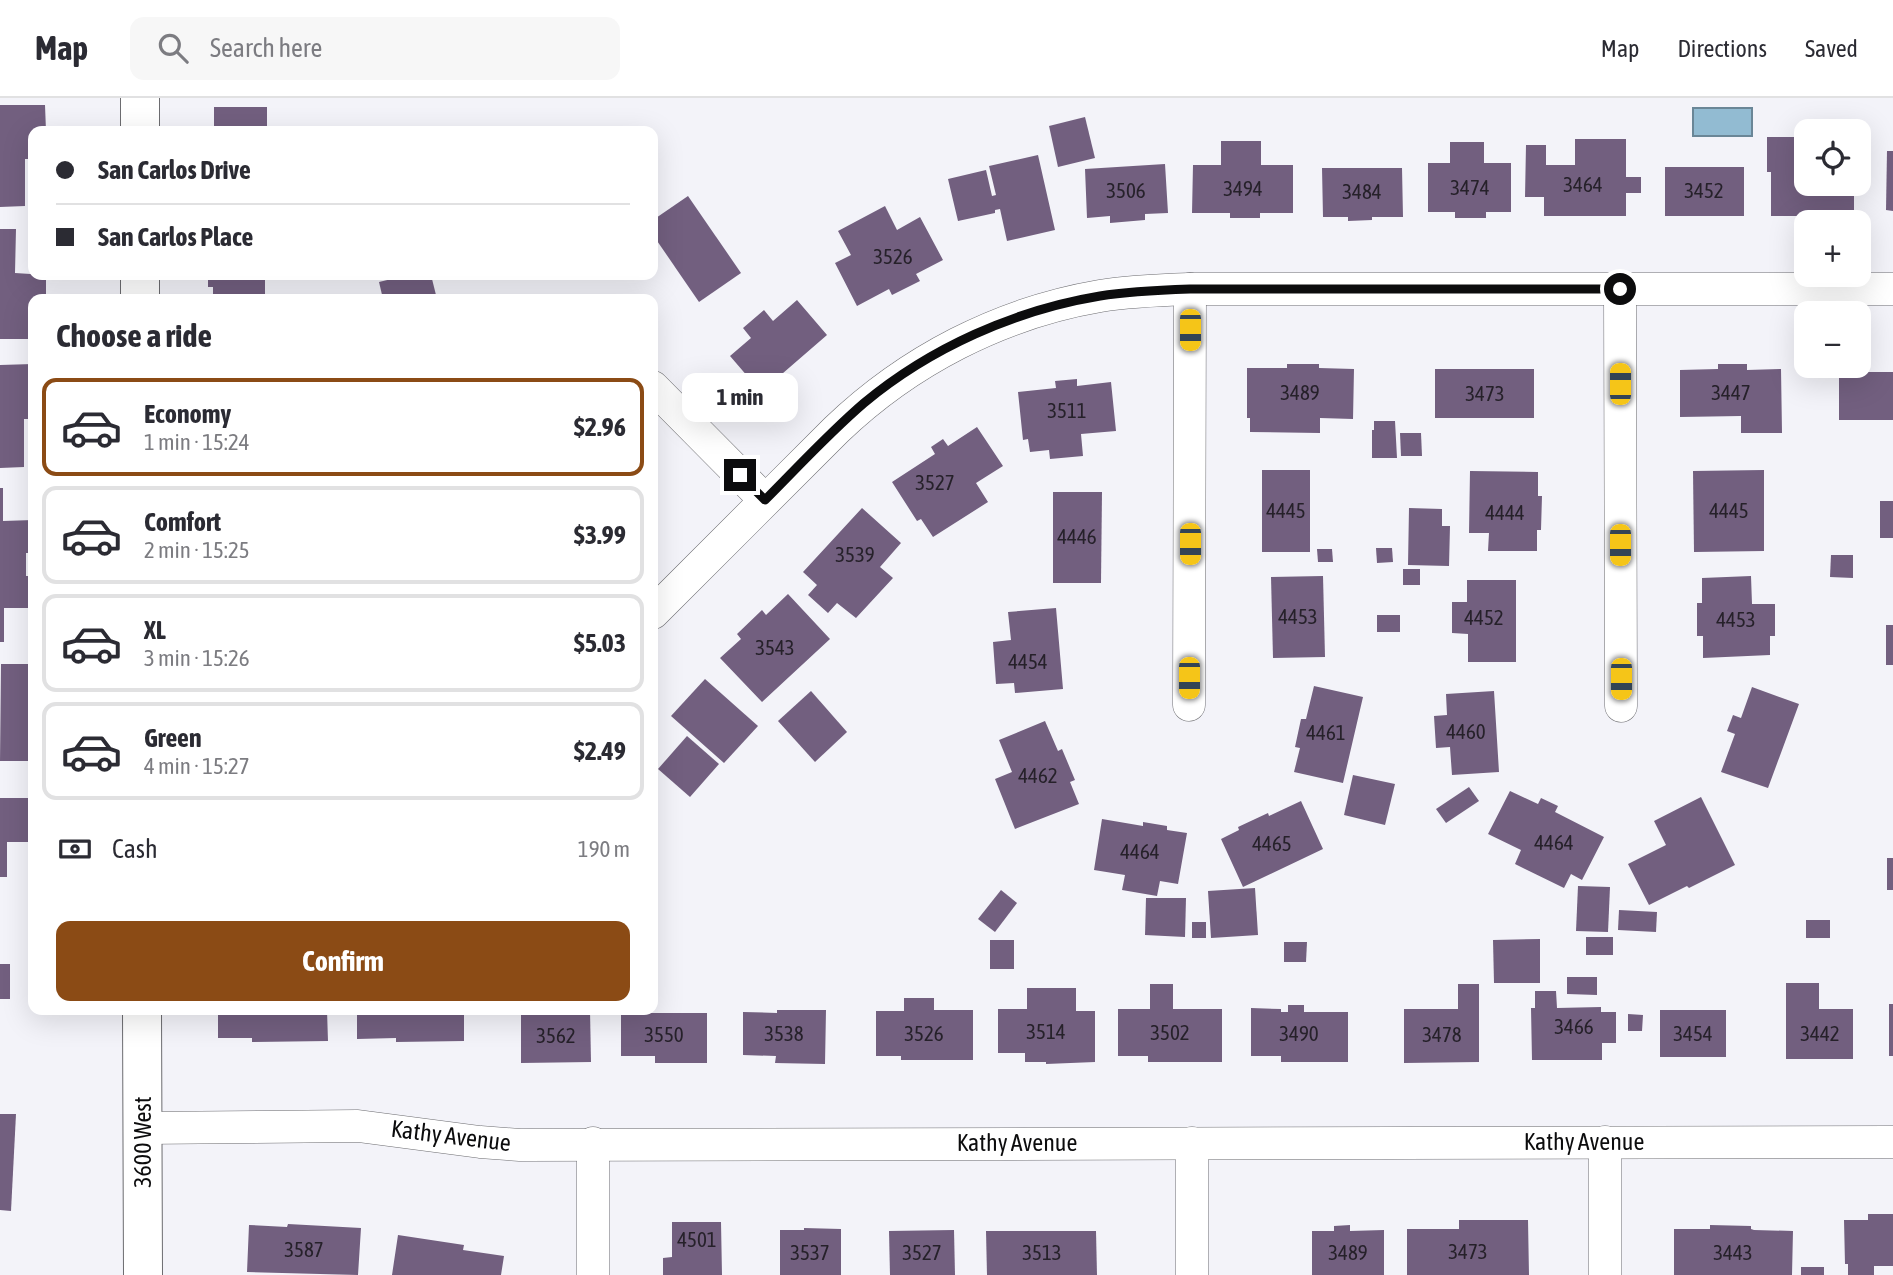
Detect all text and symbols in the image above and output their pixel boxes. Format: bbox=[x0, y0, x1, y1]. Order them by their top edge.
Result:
search box bbox=[130, 17, 620, 80]
text: Map bbox=[35, 29, 88, 67]
icon: search bbox=[154, 29, 192, 67]
text: Search here bbox=[210, 33, 322, 63]
text: Map bbox=[1601, 35, 1639, 62]
text: Directions bbox=[1677, 35, 1767, 62]
text: Saved bbox=[1805, 35, 1858, 62]
map controls bbox=[1794, 119, 1871, 378]
button: locate bbox=[1794, 119, 1871, 196]
text: San Carlos Drive bbox=[98, 155, 251, 185]
house number: 3464 bbox=[1563, 172, 1603, 196]
house number: 3474 bbox=[1450, 175, 1490, 199]
house number: 3494 bbox=[1223, 176, 1263, 200]
house number: 3506 bbox=[1106, 178, 1146, 202]
house number: 3452 bbox=[1684, 178, 1724, 202]
house number: 3484 bbox=[1342, 179, 1382, 203]
button: + bbox=[1794, 210, 1871, 287]
text: San Carlos Place bbox=[98, 222, 253, 252]
house number: 3526 bbox=[873, 244, 913, 268]
route start bbox=[1604, 273, 1636, 305]
button: − bbox=[1794, 301, 1871, 378]
car bbox=[1180, 309, 1201, 351]
text: Choose a ride bbox=[56, 317, 212, 354]
car bbox=[1610, 363, 1631, 405]
callout: 1 min bbox=[682, 374, 798, 422]
house number: 3489 bbox=[1280, 380, 1320, 404]
house number: 3447 bbox=[1711, 380, 1751, 404]
house number: 3473 bbox=[1465, 381, 1505, 405]
text: 1 min bbox=[717, 384, 763, 410]
icon: car bbox=[60, 396, 123, 459]
house number: 3511 bbox=[1047, 398, 1087, 422]
text: Economy bbox=[144, 399, 231, 429]
text: $2.96 bbox=[574, 412, 626, 442]
text: 1 min · 15:24 bbox=[144, 429, 250, 455]
route end bbox=[724, 459, 756, 491]
house number: 3527 bbox=[915, 470, 955, 494]
house number: 4445 bbox=[1266, 498, 1306, 522]
house number: 4445 bbox=[1709, 498, 1749, 522]
house number: 4444 bbox=[1485, 500, 1525, 524]
icon: car bbox=[60, 504, 123, 567]
text: Comfort bbox=[144, 507, 221, 537]
text: $3.99 bbox=[574, 520, 626, 550]
car bbox=[1180, 523, 1201, 565]
house number: 4446 bbox=[1057, 524, 1097, 548]
car bbox=[1610, 524, 1631, 566]
text: 2 min · 15:25 bbox=[144, 537, 250, 563]
house number: 3539 bbox=[835, 542, 875, 566]
house number: 4453 bbox=[1278, 604, 1318, 628]
house number: 4452 bbox=[1464, 605, 1504, 629]
house number: 4453 bbox=[1716, 607, 1756, 631]
icon: car bbox=[60, 612, 123, 675]
text: XL bbox=[144, 615, 166, 645]
text: $5.03 bbox=[574, 628, 626, 658]
house number: 3543 bbox=[755, 635, 795, 659]
text: 3 min · 15:26 bbox=[144, 645, 250, 671]
house number: 4454 bbox=[1008, 649, 1048, 673]
car bbox=[1179, 657, 1200, 699]
car bbox=[1611, 658, 1632, 700]
house number: 4460 bbox=[1446, 719, 1486, 743]
icon: car bbox=[60, 720, 123, 783]
house number: 4461 bbox=[1306, 720, 1346, 744]
text: Green bbox=[144, 723, 202, 753]
text: $2.49 bbox=[574, 736, 626, 766]
text: 4 min · 15:27 bbox=[144, 753, 250, 779]
house number: 4462 bbox=[1018, 763, 1058, 787]
icon: cash bbox=[56, 830, 94, 868]
house number: 4464 bbox=[1534, 830, 1574, 854]
house number: 4465 bbox=[1252, 831, 1292, 855]
text: Cash bbox=[112, 834, 158, 864]
text: 190 m bbox=[578, 836, 630, 862]
house number: 4464 bbox=[1120, 839, 1160, 863]
button: Confirm bbox=[56, 921, 630, 1001]
house number: 3466 bbox=[1554, 1014, 1594, 1038]
house number: 3514 bbox=[1026, 1019, 1066, 1043]
house number: 3502 bbox=[1150, 1020, 1190, 1044]
house number: 3538 bbox=[764, 1021, 804, 1045]
house number: 3526 bbox=[904, 1021, 944, 1045]
house number: 3490 bbox=[1279, 1021, 1319, 1045]
house number: 3454 bbox=[1673, 1021, 1713, 1045]
house number: 3442 bbox=[1800, 1021, 1840, 1045]
house number: 3550 bbox=[644, 1022, 684, 1046]
house number: 3478 bbox=[1422, 1022, 1462, 1046]
house number: 3562 bbox=[536, 1023, 576, 1047]
street label: 3600 West bbox=[129, 1096, 156, 1188]
street label: Kathy Avenue bbox=[390, 1115, 513, 1156]
street label: Kathy Avenue bbox=[1524, 1128, 1644, 1155]
street label: Kathy Avenue bbox=[957, 1129, 1077, 1156]
house number: 4501 bbox=[677, 1227, 717, 1251]
house number: 3587 bbox=[284, 1237, 324, 1261]
house number: 3473 bbox=[1448, 1239, 1488, 1263]
house number: 3537 bbox=[790, 1240, 830, 1264]
house number: 3527 bbox=[902, 1240, 942, 1264]
house number: 3513 bbox=[1022, 1240, 1062, 1264]
house number: 3489 bbox=[1328, 1240, 1368, 1264]
house number: 3443 bbox=[1713, 1240, 1753, 1264]

